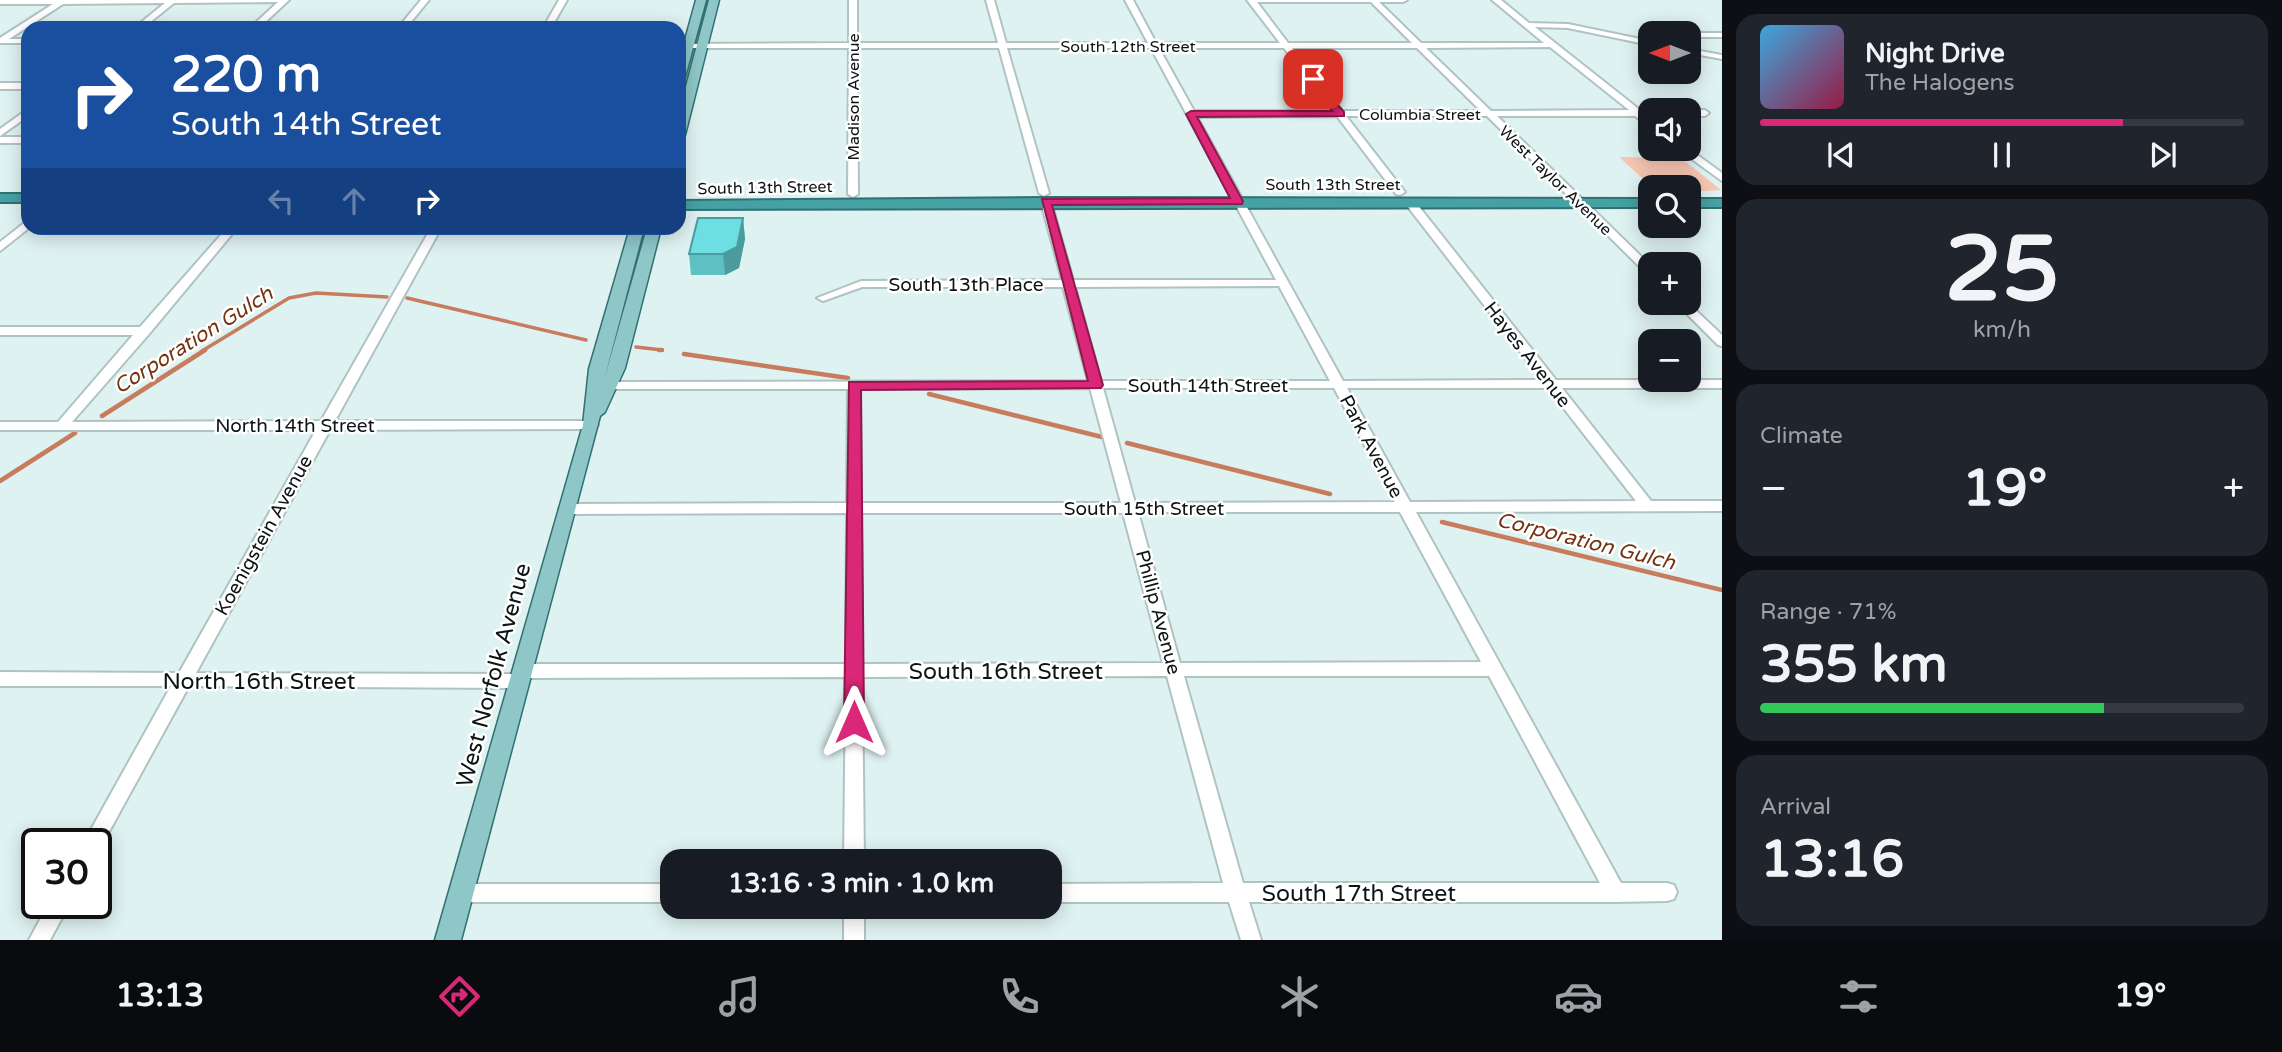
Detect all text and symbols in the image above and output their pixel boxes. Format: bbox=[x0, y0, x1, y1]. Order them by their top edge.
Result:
north arrow bbox=[1638, 21, 1701, 84]
map controls bbox=[1638, 21, 1701, 392]
street label: Madison Avenue bbox=[844, 33, 864, 161]
street label: South 12th Street bbox=[1060, 37, 1196, 57]
text: Night Drive bbox=[1865, 38, 2005, 69]
text: 220 m bbox=[171, 46, 321, 105]
icon: right bbox=[56, 49, 147, 140]
pin bbox=[1283, 49, 1343, 109]
icon: arrive bbox=[1294, 60, 1332, 98]
text: The Halogens bbox=[1865, 69, 2014, 97]
button: sound bbox=[1638, 98, 1701, 161]
street label: Columbia Street bbox=[1359, 105, 1481, 125]
text: South 14th Street bbox=[171, 106, 441, 144]
street label: West Taylor Avenue bbox=[1495, 122, 1616, 240]
icon: previous bbox=[1822, 136, 1860, 174]
icon: pause bbox=[1983, 136, 2021, 174]
icon: next bbox=[2144, 136, 2182, 174]
street label: South 13th Street bbox=[1265, 175, 1401, 195]
button: search bbox=[1638, 175, 1701, 238]
street label: South 13th Street bbox=[697, 177, 833, 199]
icon: left bbox=[262, 182, 300, 220]
icon: ahead bbox=[335, 182, 373, 220]
icon: right bbox=[408, 182, 446, 220]
text: 25 bbox=[1945, 215, 2059, 325]
button: + bbox=[1638, 252, 1701, 315]
street label: South 13th Place bbox=[888, 274, 1044, 296]
water label: Corporation Gulch bbox=[109, 281, 278, 399]
street label: Hayes Avenue bbox=[1479, 298, 1575, 412]
text: km/h bbox=[1973, 316, 2031, 344]
button: − bbox=[1638, 329, 1701, 392]
street label: South 14th Street bbox=[1128, 375, 1288, 397]
street label: Park Avenue bbox=[1335, 391, 1407, 502]
street label: North 14th Street bbox=[215, 415, 375, 437]
text: Climate bbox=[1760, 422, 1843, 450]
street label: Koenigstein Avenue bbox=[211, 452, 317, 619]
text: 19° bbox=[1962, 457, 2047, 520]
text: − bbox=[1760, 466, 1787, 512]
text: + bbox=[2223, 466, 2244, 512]
street label: South 15th Street bbox=[1064, 498, 1224, 520]
water label: Corporation Gulch bbox=[1494, 507, 1679, 576]
street label: Phillip Avenue bbox=[1131, 548, 1185, 677]
street label: West Norfolk Avenue bbox=[451, 560, 537, 790]
text: Range · 71% bbox=[1760, 598, 1896, 626]
text: 355 km bbox=[1760, 633, 1948, 696]
street label: South 16th Street bbox=[909, 658, 1103, 686]
street label: North 16th Street bbox=[162, 668, 356, 696]
position arrow bbox=[817, 685, 891, 759]
text: Arrival bbox=[1760, 793, 1831, 821]
speed limit sign: 30 bbox=[21, 828, 112, 919]
text: 13:16 bbox=[1760, 828, 1904, 891]
text: 13:16 · 3 min · 1.0 km bbox=[728, 868, 994, 899]
street label: South 17th Street bbox=[1262, 880, 1456, 908]
icon: directions bbox=[435, 972, 484, 1021]
icon: music bbox=[715, 972, 764, 1021]
icon: phone bbox=[995, 972, 1044, 1021]
icon: climate bbox=[1275, 972, 1324, 1021]
icon: car bbox=[1554, 972, 1603, 1021]
icon: filters bbox=[1834, 972, 1883, 1021]
text: 13:13 bbox=[115, 977, 204, 1015]
text: 19° bbox=[2114, 977, 2166, 1015]

